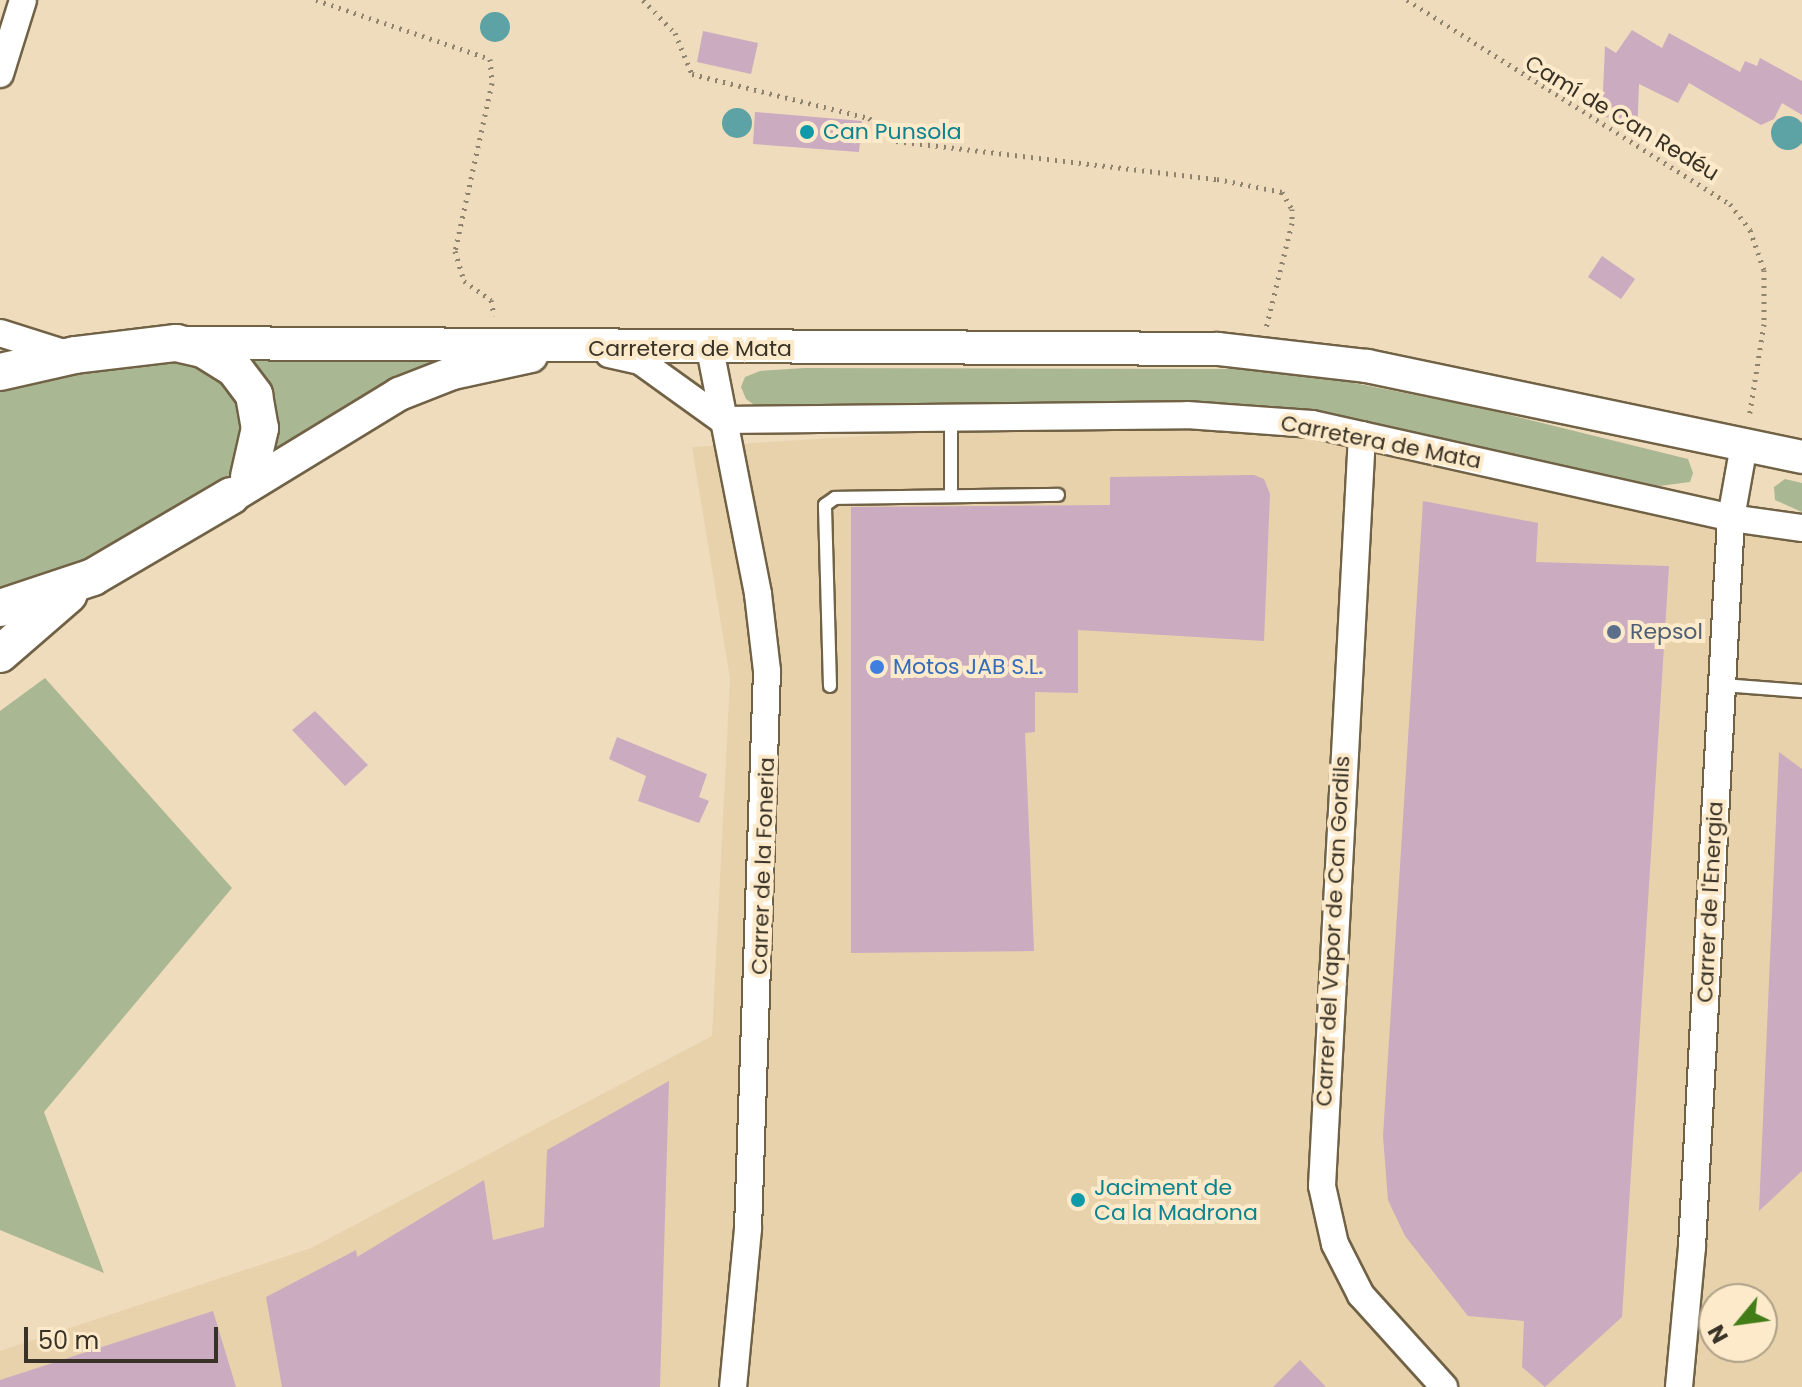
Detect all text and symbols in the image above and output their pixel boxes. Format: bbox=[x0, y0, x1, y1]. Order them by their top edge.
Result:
street label: Camí de Can Redéu bbox=[1520, 50, 1724, 186]
place label: Can Punsola bbox=[823, 119, 962, 145]
marker: Can Punsola bbox=[798, 123, 816, 141]
street label: Carretera de Mata bbox=[588, 336, 792, 362]
street label: Carretera de Mata bbox=[1279, 410, 1483, 474]
place label: Repsol bbox=[1630, 619, 1703, 645]
marker: Repsol bbox=[1605, 623, 1623, 641]
place label: Motos JAB S.L. bbox=[893, 654, 1043, 680]
marker: Motos JAB S.L. bbox=[868, 658, 886, 676]
street label: Carrer del Vapor de Can Gordils bbox=[1311, 755, 1355, 1107]
street label: Carrer de la Foneria bbox=[746, 757, 780, 975]
street label: Carrer de l'Energia bbox=[1692, 801, 1728, 1003]
place label: Jaciment de Ca la Madrona bbox=[1094, 1174, 1258, 1226]
marker: Jaciment de Ca la Madrona bbox=[1069, 1191, 1087, 1209]
north arrow bbox=[1698, 1283, 1778, 1363]
scale bar bbox=[28, 1311, 222, 1361]
text: N bbox=[1701, 1319, 1736, 1349]
text: 50 m bbox=[38, 1324, 99, 1357]

